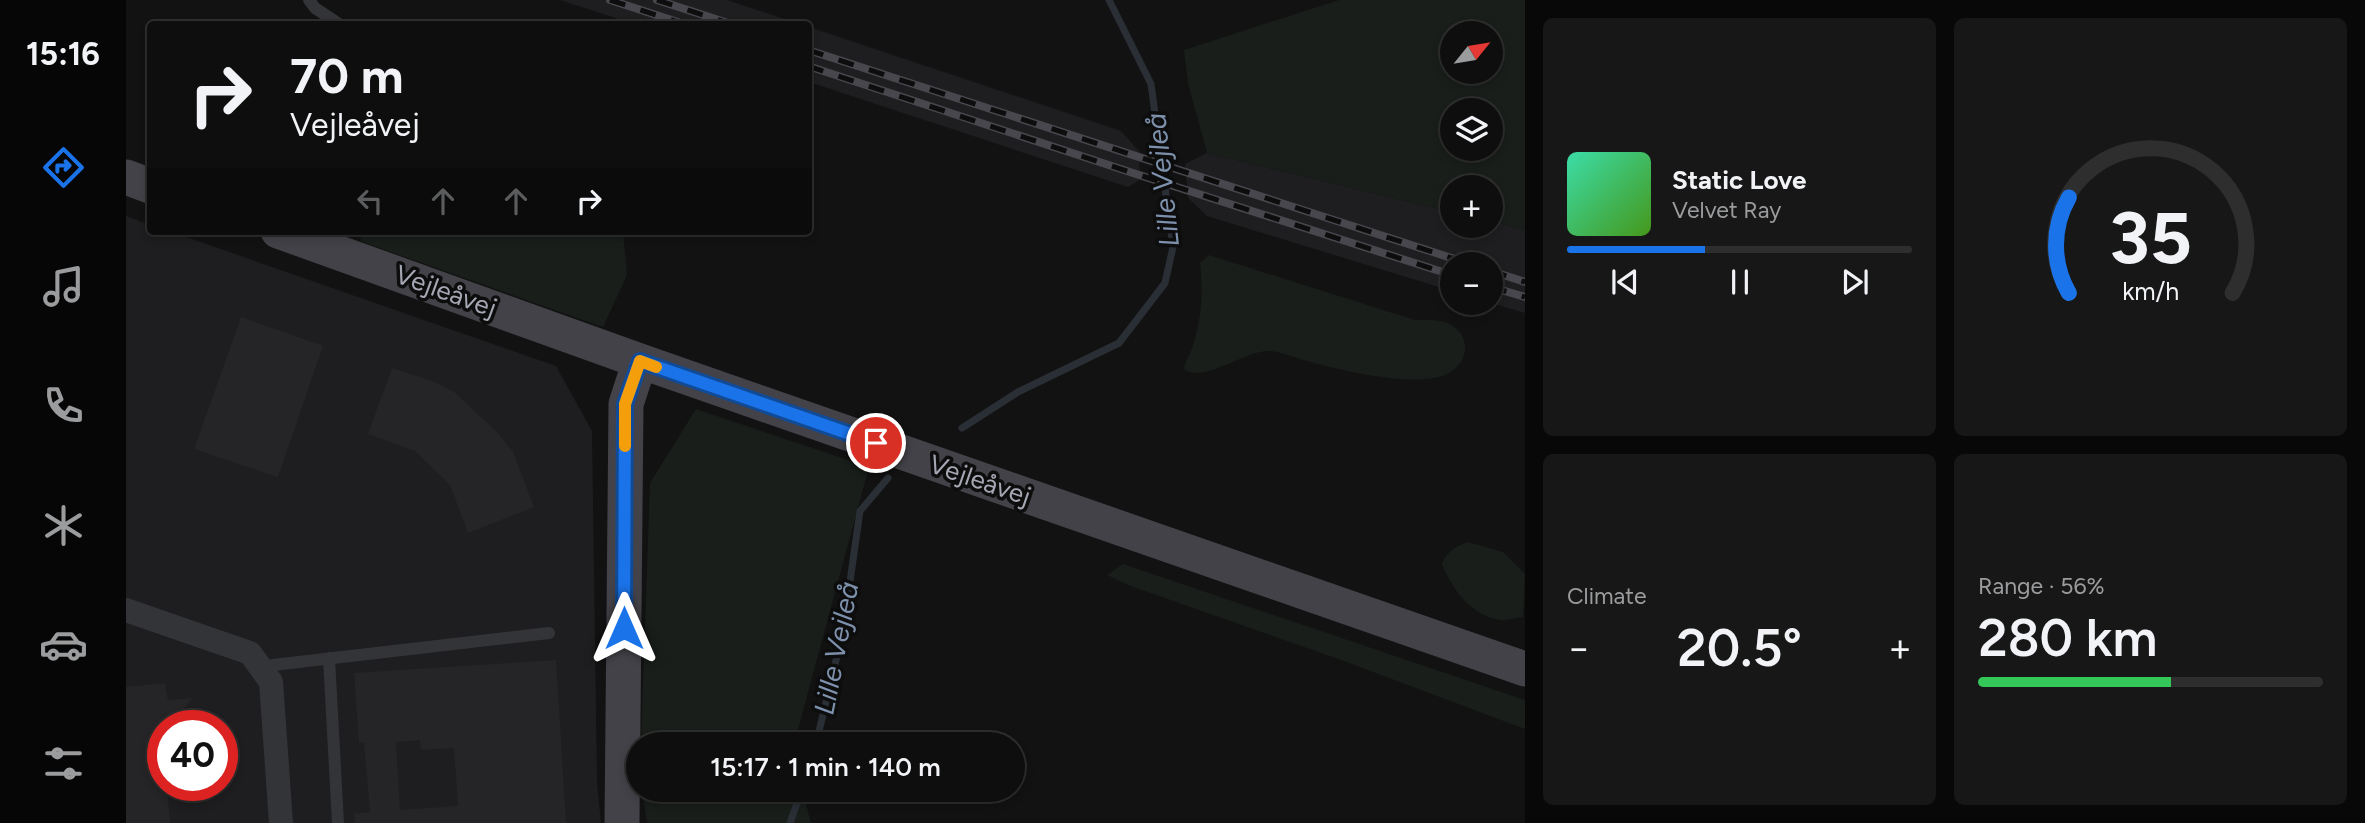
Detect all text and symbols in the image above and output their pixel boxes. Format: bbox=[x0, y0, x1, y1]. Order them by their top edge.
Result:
north arrow bbox=[1440, 21, 1503, 84]
map controls bbox=[1440, 21, 1503, 315]
text: 15:16 bbox=[26, 35, 100, 73]
text: 70 m bbox=[290, 46, 403, 105]
icon: right bbox=[175, 49, 266, 140]
button: layers bbox=[1440, 98, 1503, 161]
text: Vejleåvej bbox=[290, 106, 420, 144]
water label: Lille Vejleå bbox=[1138, 111, 1186, 249]
icon: directions bbox=[39, 143, 88, 192]
text: Static Love bbox=[1672, 164, 1806, 196]
button: + bbox=[1440, 175, 1503, 238]
icon: left bbox=[351, 182, 389, 220]
icon: ahead bbox=[424, 182, 462, 220]
icon: ahead bbox=[497, 182, 535, 220]
icon: right bbox=[570, 182, 608, 220]
text: 35 bbox=[2109, 194, 2192, 281]
text: Velvet Ray bbox=[1672, 196, 1781, 224]
button: − bbox=[1440, 252, 1503, 315]
street label: Vejleåvej bbox=[391, 258, 501, 324]
icon: music bbox=[39, 262, 88, 311]
icon: previous bbox=[1606, 263, 1644, 301]
icon: pause bbox=[1721, 263, 1759, 301]
icon: next bbox=[1836, 263, 1874, 301]
text: km/h bbox=[2122, 276, 2179, 306]
icon: phone bbox=[39, 381, 88, 430]
pin bbox=[846, 413, 906, 473]
icon: arrive bbox=[857, 424, 895, 462]
street label: Vejleåvej bbox=[925, 448, 1035, 512]
icon: climate bbox=[39, 501, 88, 550]
text: Range · 56% bbox=[1978, 572, 2105, 600]
water label: Lille Vejleå bbox=[806, 579, 866, 717]
text: Climate bbox=[1567, 582, 1646, 610]
position arrow bbox=[587, 591, 661, 665]
text: 280 km bbox=[1978, 607, 2157, 669]
text: 20.5° bbox=[1677, 617, 1802, 679]
icon: car bbox=[39, 620, 88, 669]
text: − bbox=[1567, 625, 1591, 671]
text: + bbox=[1888, 625, 1912, 671]
speed limit sign: 40 bbox=[147, 710, 238, 801]
icon: filters bbox=[39, 739, 88, 788]
text: 15:17 · 1 min · 140 m bbox=[710, 751, 941, 783]

